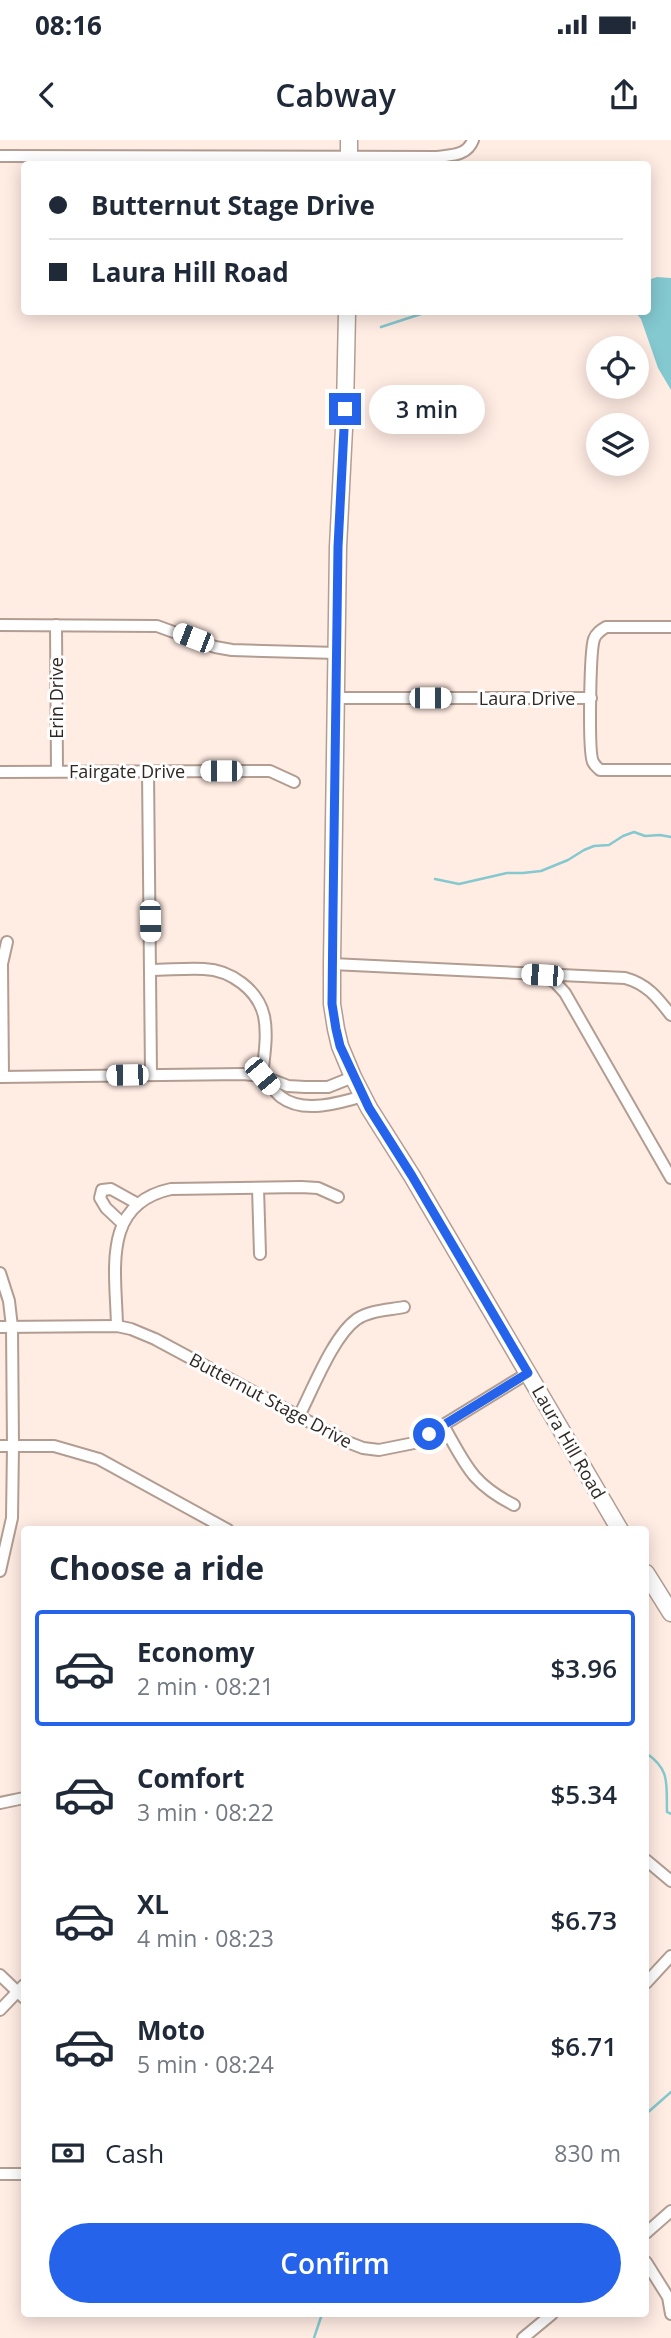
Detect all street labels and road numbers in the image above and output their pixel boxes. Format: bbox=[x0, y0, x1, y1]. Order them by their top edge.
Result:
street label: Erin Drive bbox=[44, 657, 68, 739]
street label: Laura Drive bbox=[479, 686, 575, 710]
street label: Fairgate Drive bbox=[69, 759, 185, 783]
street label: Butternut Stage Drive bbox=[185, 1347, 357, 1453]
street label: Laura Hill Road bbox=[527, 1381, 611, 1503]

